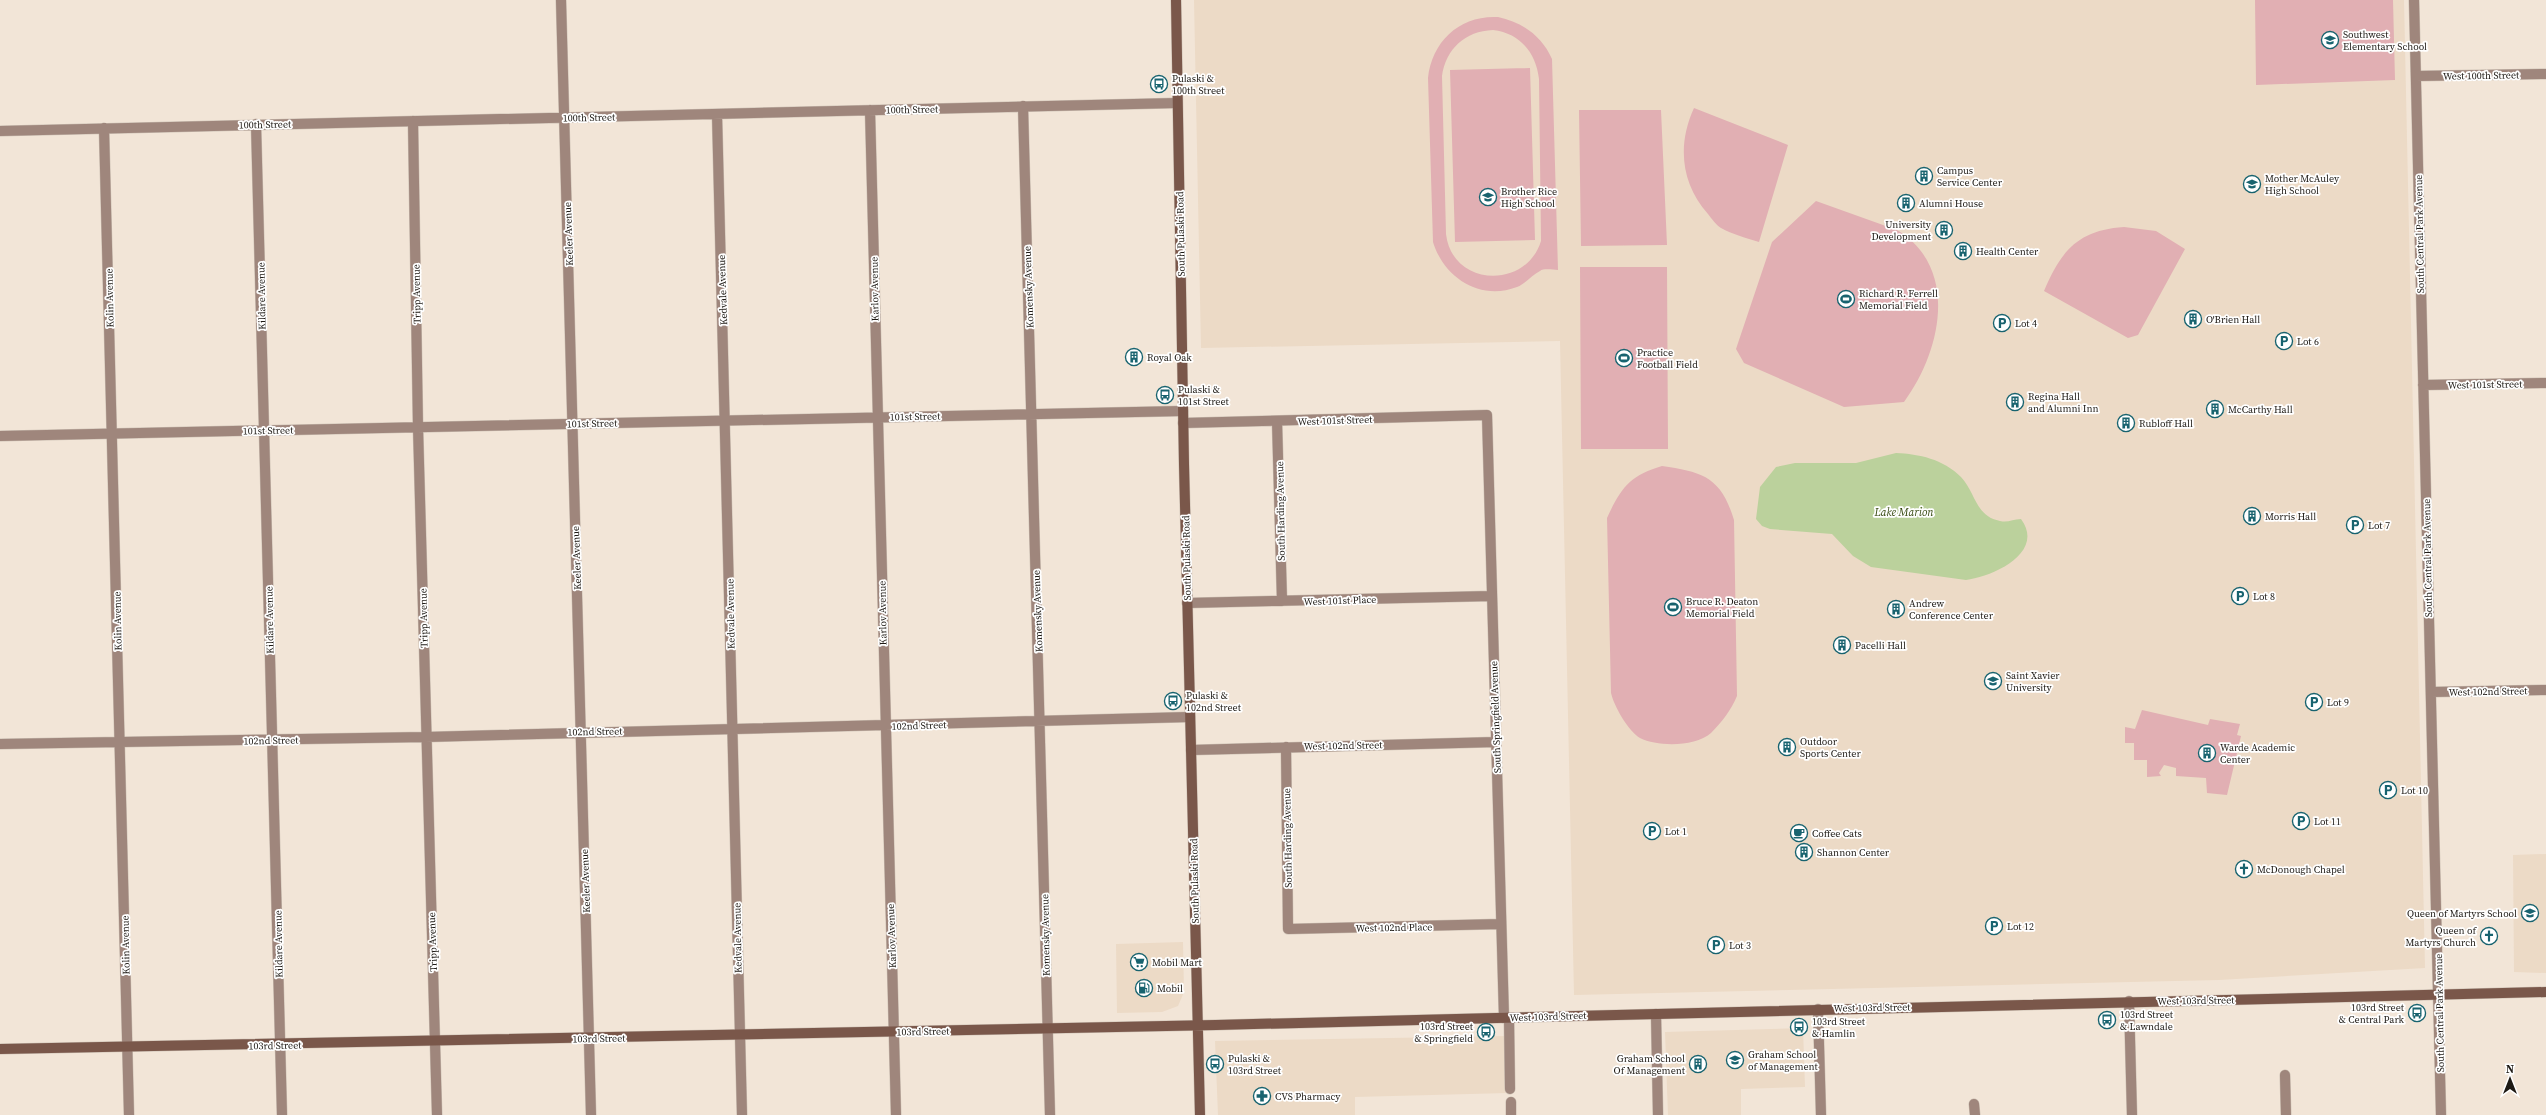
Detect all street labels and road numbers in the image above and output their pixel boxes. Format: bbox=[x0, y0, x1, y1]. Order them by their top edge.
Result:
street label: West 100th Street bbox=[2443, 68, 2520, 83]
street label: 100th Street bbox=[886, 103, 939, 116]
street label: 100th Street bbox=[563, 111, 616, 124]
street label: 100th Street bbox=[239, 118, 292, 131]
street label: South Central Park Avenue bbox=[2412, 174, 2427, 294]
street label: South Pulaski Road bbox=[1173, 191, 1188, 277]
street label: Keeler Avenue bbox=[561, 202, 576, 266]
street label: Komensky Avenue bbox=[1021, 246, 1036, 328]
street label: Kedvale Avenue bbox=[715, 255, 730, 325]
street label: Karlov Avenue bbox=[867, 257, 882, 321]
street label: Kildare Avenue bbox=[254, 262, 269, 330]
street label: Tripp Avenue bbox=[409, 264, 424, 324]
street label: Kolin Avenue bbox=[102, 268, 117, 328]
street label: West 101st Street bbox=[2448, 377, 2523, 392]
street label: 101st Street bbox=[890, 410, 941, 423]
street label: West 101st Street bbox=[1297, 413, 1373, 428]
street label: 101st Street bbox=[567, 417, 618, 430]
street label: 101st Street bbox=[243, 424, 294, 437]
street label: South Harding Avenue bbox=[1273, 461, 1288, 561]
street label: South Central Park Avenue bbox=[2420, 498, 2435, 618]
street label: South Pulaski Road bbox=[1179, 515, 1194, 601]
street label: Keeler Avenue bbox=[569, 526, 584, 590]
street label: Komensky Avenue bbox=[1030, 570, 1045, 652]
street label: Kedvale Avenue bbox=[723, 579, 738, 649]
street label: Karlov Avenue bbox=[875, 581, 890, 645]
street label: Kildare Avenue bbox=[262, 586, 277, 654]
street label: Tripp Avenue bbox=[416, 588, 431, 648]
street label: Kolin Avenue bbox=[110, 591, 125, 651]
street label: West 101st Place bbox=[1303, 593, 1377, 608]
street label: South Springfield Avenue bbox=[1487, 661, 1504, 773]
street label: West 102nd Street bbox=[2448, 684, 2528, 699]
street label: 102nd Street bbox=[891, 718, 947, 733]
street label: 102nd Street bbox=[567, 725, 623, 738]
street label: 102nd Street bbox=[243, 734, 299, 747]
street label: West 102nd Street bbox=[1303, 738, 1383, 753]
street label: South Harding Avenue bbox=[1280, 788, 1295, 888]
street label: South Pulaski Road bbox=[1187, 838, 1202, 924]
street label: Keeler Avenue bbox=[578, 849, 593, 913]
street label: Komensky Avenue bbox=[1038, 894, 1053, 976]
street label: Kedvale Avenue bbox=[730, 903, 745, 973]
street label: Karlov Avenue bbox=[884, 904, 899, 968]
street label: Kildare Avenue bbox=[271, 910, 286, 978]
street label: Tripp Avenue bbox=[425, 912, 440, 972]
street label: Kolin Avenue bbox=[118, 915, 133, 975]
street label: West 102nd Place bbox=[1355, 920, 1433, 935]
street label: South Central Park Avenue bbox=[2432, 953, 2447, 1073]
street label: West 103rd Street bbox=[2157, 993, 2235, 1008]
street label: West 103rd Street bbox=[1833, 1000, 1911, 1015]
street label: West 103rd Street bbox=[1509, 1009, 1587, 1024]
street label: 103rd Street bbox=[896, 1025, 950, 1038]
street label: 103rd Street bbox=[572, 1032, 626, 1045]
street label: 103rd Street bbox=[248, 1039, 302, 1052]

